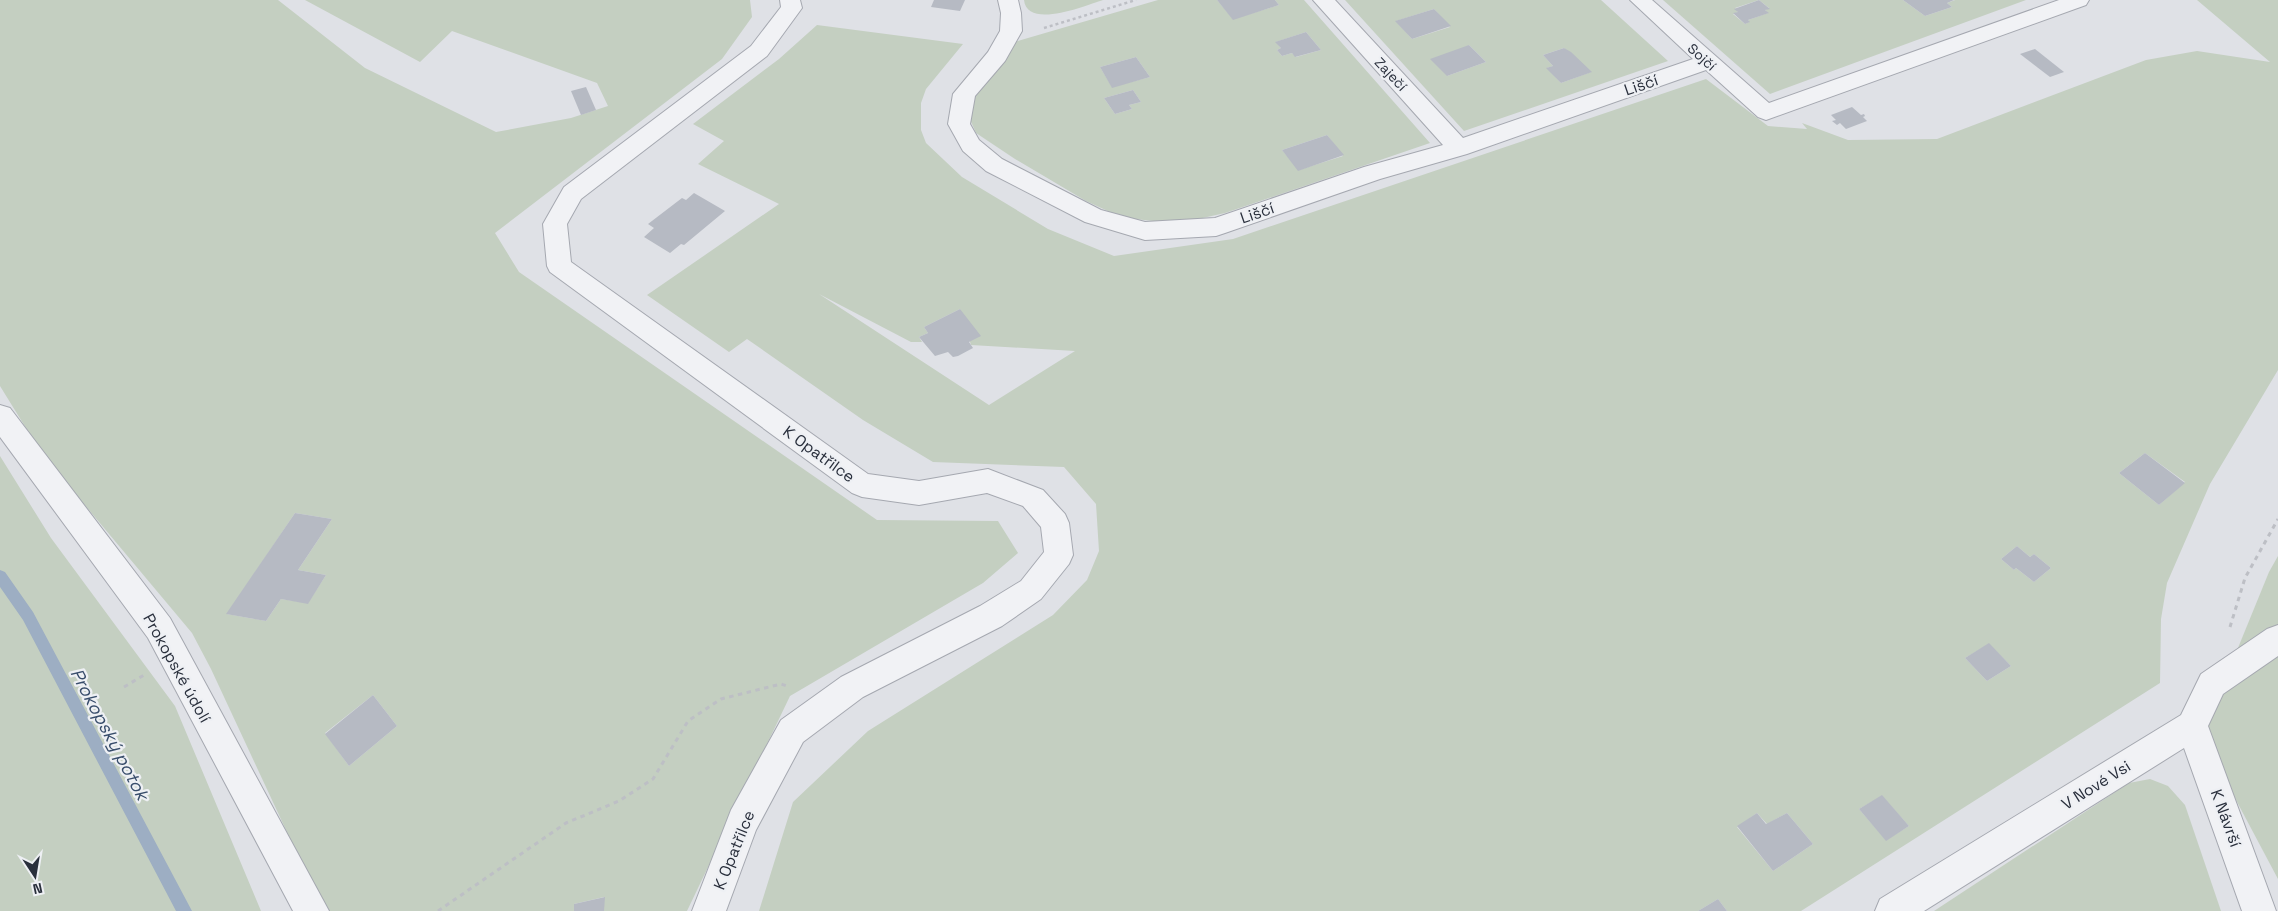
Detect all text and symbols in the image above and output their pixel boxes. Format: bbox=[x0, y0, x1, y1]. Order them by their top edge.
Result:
street label: Sojčí bbox=[1684, 39, 1721, 75]
street label: Zaječí bbox=[1371, 53, 1411, 95]
street label: Liščí bbox=[1621, 69, 1661, 101]
street label: Liščí bbox=[1237, 197, 1277, 229]
street label: K Opatřilce bbox=[779, 421, 859, 487]
street label: Prokopské údolí bbox=[138, 610, 216, 726]
water label: Prokopský potok bbox=[66, 664, 156, 806]
street label: V Nové Vsi bbox=[2058, 756, 2134, 814]
street label: K Návrší bbox=[2206, 786, 2246, 850]
street label: K Opatřilce bbox=[709, 807, 759, 893]
north arrow bbox=[10, 851, 60, 901]
text: N bbox=[31, 879, 44, 898]

